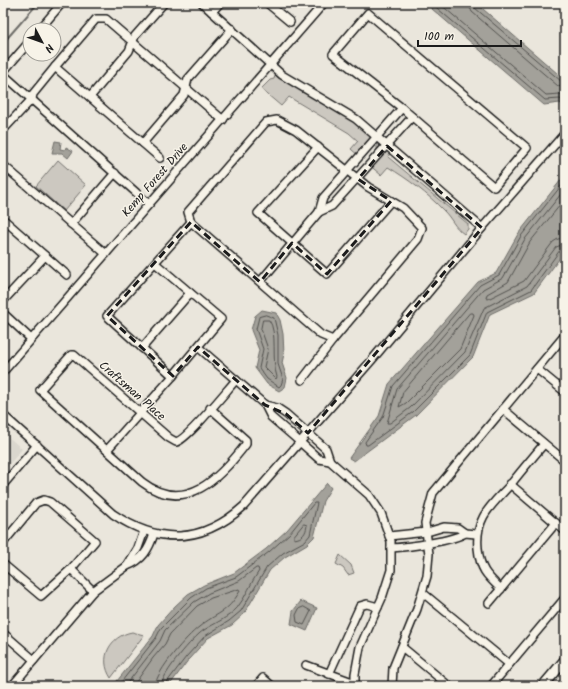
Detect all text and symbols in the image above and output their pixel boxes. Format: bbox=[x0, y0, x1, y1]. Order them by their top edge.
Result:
north arrow bbox=[22, 22, 62, 62]
scale bar bbox=[418, 22, 521, 48]
text: 100 m bbox=[424, 27, 455, 46]
text: N bbox=[40, 39, 58, 56]
street label: Kemp Forest Drive bbox=[117, 138, 193, 221]
street label: Craftsman Place bbox=[94, 357, 170, 426]

